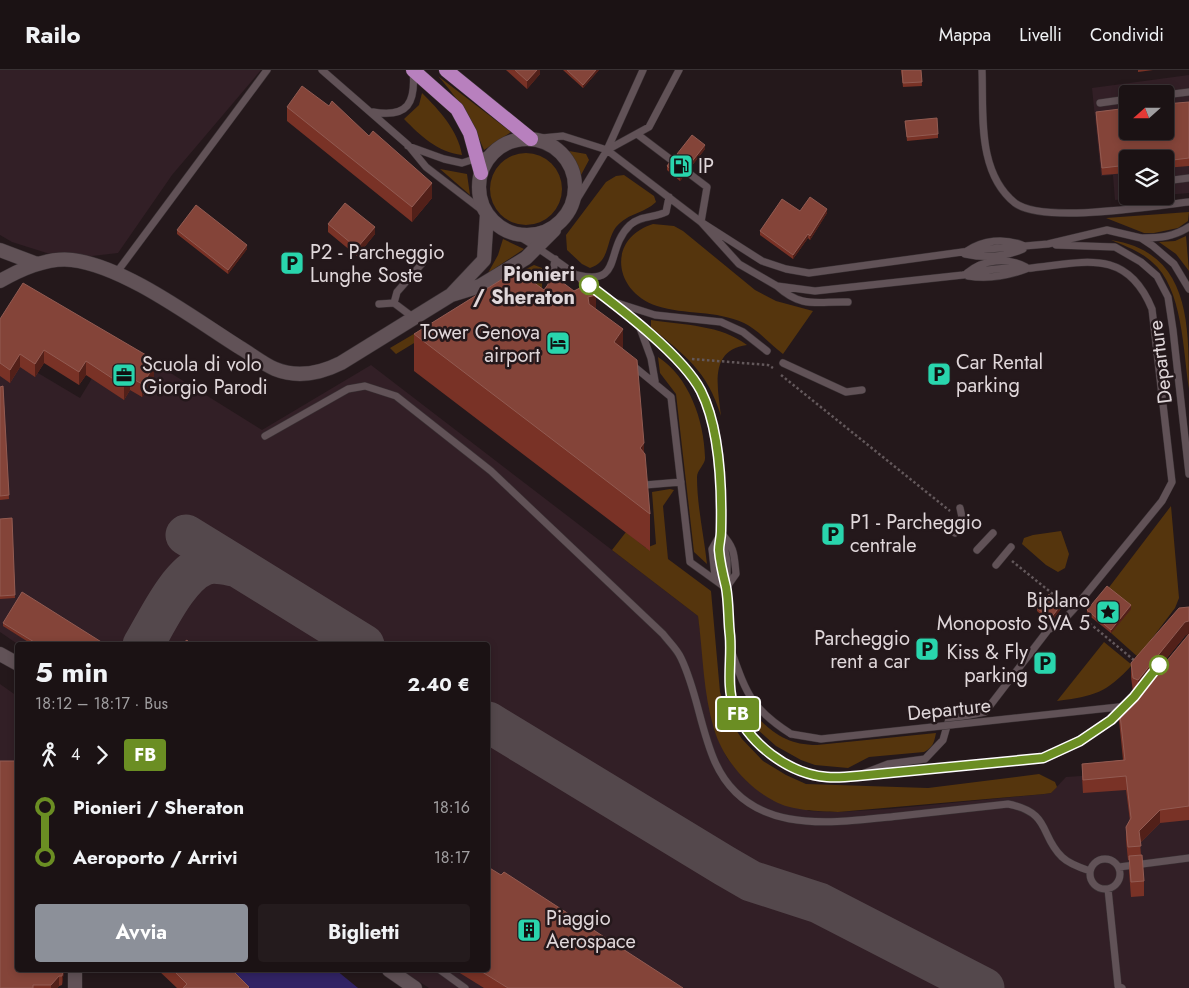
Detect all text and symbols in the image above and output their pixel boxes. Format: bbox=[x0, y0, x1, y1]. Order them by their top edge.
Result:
text: Railo bbox=[25, 17, 81, 52]
text: Mappa bbox=[939, 22, 991, 48]
text: Livelli bbox=[1019, 22, 1062, 48]
text: Condividi bbox=[1090, 22, 1164, 48]
north arrow bbox=[1119, 85, 1174, 140]
map controls bbox=[1119, 85, 1174, 205]
button: layers bbox=[1119, 150, 1174, 205]
place label: IP bbox=[698, 152, 714, 181]
fuel station icon: IP bbox=[668, 153, 694, 179]
place label: P2 - Parcheggio Lunghe Soste bbox=[310, 238, 444, 290]
parking icon: P2 - Parcheggio Lunghe Soste bbox=[279, 250, 305, 276]
place label: Pionieri / Sheraton bbox=[473, 260, 575, 312]
marker: Pionieri / Sheraton bbox=[579, 275, 599, 295]
place label: Tower Genova airport bbox=[420, 318, 540, 370]
street label: Departure bbox=[1141, 319, 1180, 405]
hotel icon: Tower Genova airport bbox=[545, 330, 571, 356]
place label: Car Rental parking bbox=[956, 348, 1043, 400]
place label: Scuola di volo Giorgio Parodi bbox=[142, 350, 268, 402]
parking icon: Car Rental parking bbox=[926, 361, 952, 387]
office icon: Scuola di volo Giorgio Parodi bbox=[111, 362, 137, 388]
place label: P1 - Parcheggio centrale bbox=[850, 508, 982, 560]
parking icon: P1 - Parcheggio centrale bbox=[820, 521, 846, 547]
place label: Biplano Monoposto SVA 5 bbox=[937, 586, 1090, 638]
place icon: Biplano Monoposto SVA 5 bbox=[1095, 599, 1121, 625]
place label: Parcheggio rent a car bbox=[814, 624, 910, 676]
parking icon: Parcheggio rent a car bbox=[914, 636, 940, 662]
place label: Kiss & Fly parking bbox=[946, 638, 1028, 690]
parking icon: Kiss & Fly parking bbox=[1032, 650, 1058, 676]
text: 5 min bbox=[35, 652, 108, 693]
unlabelled marker bbox=[1149, 655, 1169, 675]
text: 2.40 € bbox=[407, 671, 470, 698]
street label: Departure bbox=[906, 691, 992, 728]
text: 18:12 – 18:17 · Bus bbox=[35, 692, 168, 715]
line badge: FB bbox=[716, 698, 760, 730]
text: FB bbox=[727, 701, 749, 727]
icon: walk bbox=[35, 741, 63, 769]
icon: forward bbox=[88, 741, 116, 769]
text: FB bbox=[134, 742, 156, 768]
text: 4 bbox=[71, 743, 80, 766]
text: Pionieri / Sheraton bbox=[73, 794, 244, 821]
text: 18:16 bbox=[433, 796, 470, 819]
text: Aeroporto / Arrivi bbox=[73, 844, 238, 871]
text: 18:17 bbox=[434, 846, 470, 869]
button: Avvia bbox=[35, 904, 248, 962]
button: Biglietti bbox=[258, 904, 470, 962]
place label: Piaggio Aerospace bbox=[546, 904, 636, 956]
building icon: Piaggio Aerospace bbox=[516, 917, 542, 943]

